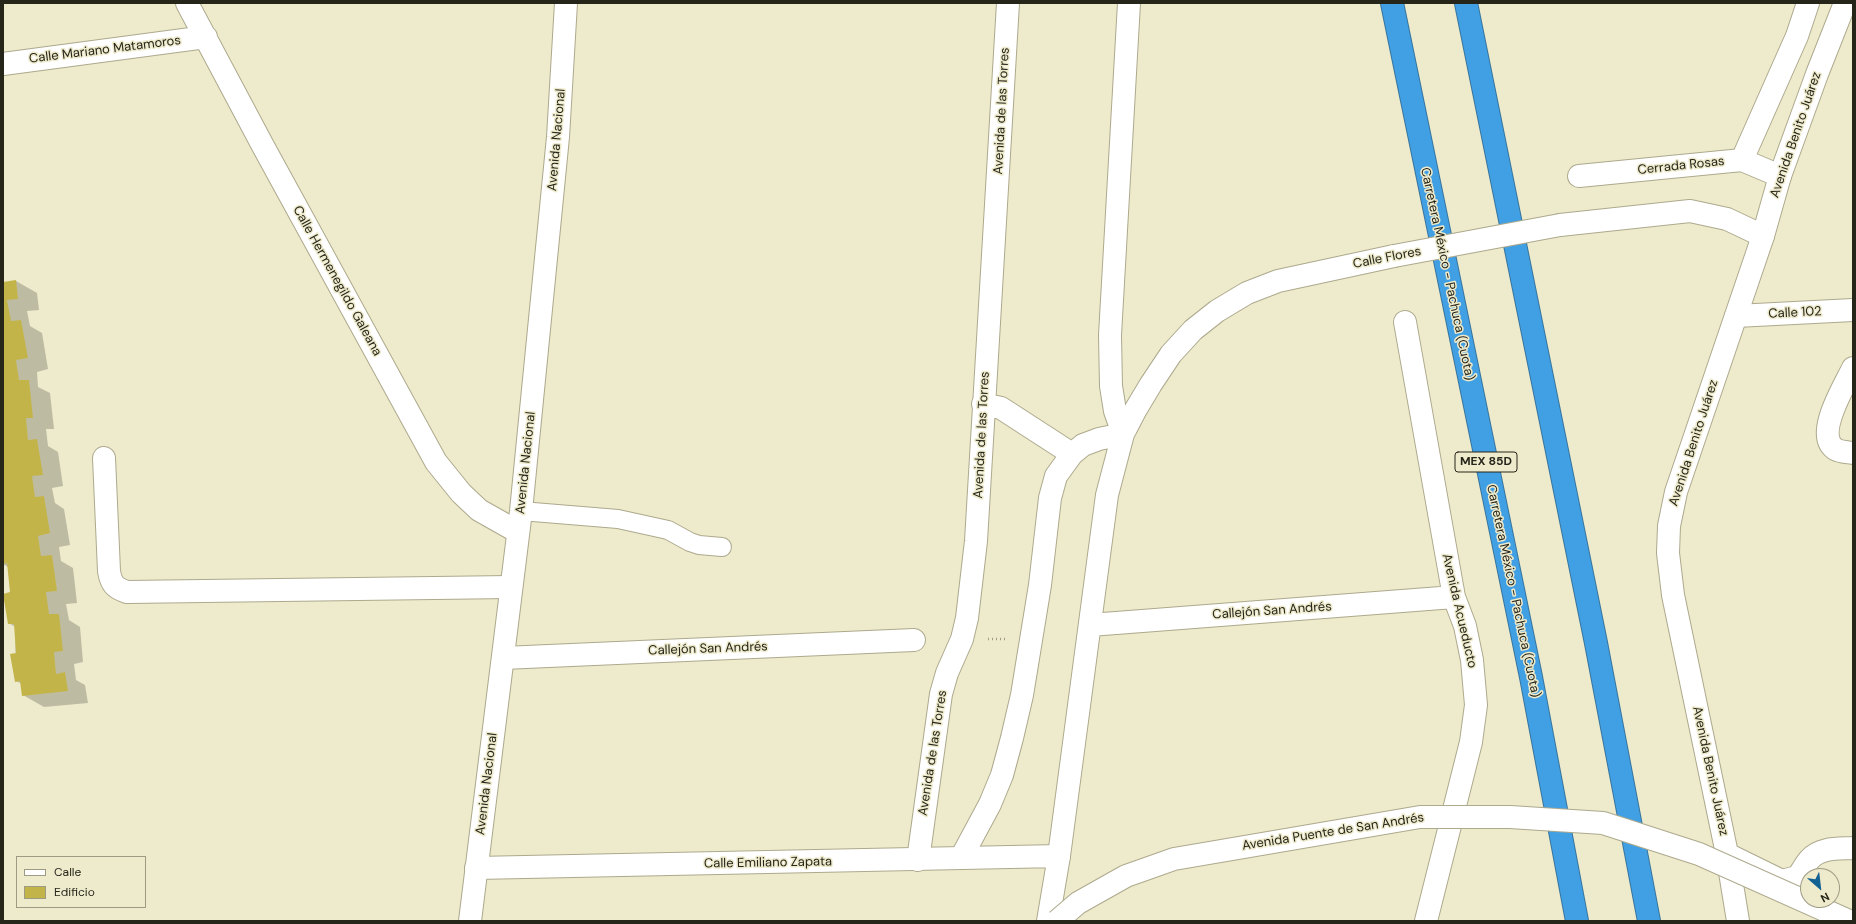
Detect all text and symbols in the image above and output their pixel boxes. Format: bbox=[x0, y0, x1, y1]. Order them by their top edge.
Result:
street label: Calle Mariano Matamoros bbox=[28, 33, 182, 67]
street label: Avenida de las Torres bbox=[991, 47, 1013, 175]
street label: Avenida Benito Juárez bbox=[1767, 70, 1825, 200]
street label: Avenida Nacional bbox=[545, 88, 569, 192]
street label: Cerrada Rosas bbox=[1637, 154, 1725, 178]
street label: Carretera México - Pachuca (Cuota) bbox=[1417, 166, 1477, 382]
street label: Calle Hermenegildo Galeana bbox=[289, 203, 385, 359]
street label: Calle Flores bbox=[1352, 244, 1422, 272]
street label: Calle 102 bbox=[1768, 304, 1822, 322]
street label: Avenida de las Torres bbox=[971, 371, 993, 499]
street label: Avenida Benito Juárez bbox=[1666, 378, 1722, 508]
street label: Avenida Nacional bbox=[513, 411, 539, 515]
road number: MEX 85D bbox=[1455, 452, 1517, 472]
street label: Carretera México - Pachuca (Cuota) bbox=[1483, 483, 1543, 699]
street label: Avenida Acueducto bbox=[1438, 552, 1480, 670]
street label: Callejón San Andrés bbox=[1212, 599, 1332, 623]
street label: Callejón San Andrés bbox=[648, 639, 768, 659]
street label: Avenida de las Torres bbox=[915, 689, 951, 817]
street label: Avenida Benito Juárez bbox=[1689, 705, 1731, 837]
street label: Avenida Nacional bbox=[473, 732, 501, 836]
street label: Avenida Puente de San Andrés bbox=[1241, 810, 1425, 854]
street label: Calle Emiliano Zapata bbox=[704, 854, 832, 872]
legend bbox=[16, 856, 146, 908]
text: Calle bbox=[54, 864, 81, 880]
north arrow bbox=[1800, 868, 1840, 908]
text: Edificio bbox=[54, 884, 95, 900]
text: N bbox=[1818, 890, 1832, 906]

